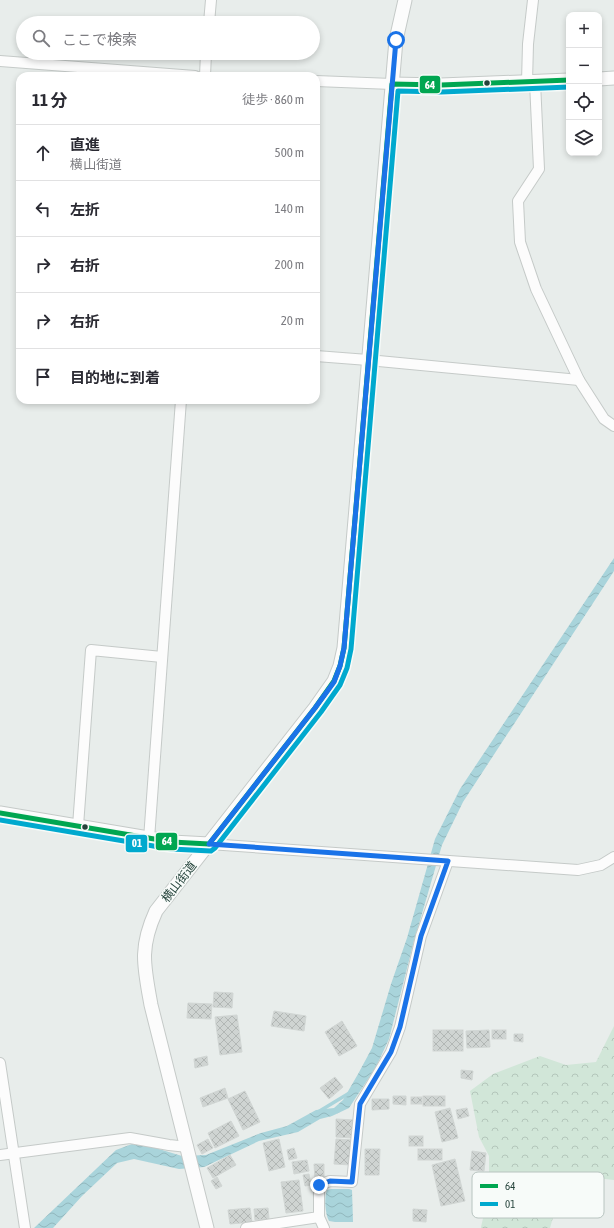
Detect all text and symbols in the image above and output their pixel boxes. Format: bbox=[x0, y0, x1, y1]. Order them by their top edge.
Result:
map controls bbox=[566, 12, 602, 156]
button: + bbox=[566, 12, 602, 48]
search box bbox=[16, 16, 320, 60]
icon: search bbox=[30, 27, 52, 49]
text: ここで検索 bbox=[62, 31, 137, 48]
route start bbox=[387, 31, 405, 49]
button: − bbox=[566, 48, 602, 84]
line badge: 64 bbox=[419, 75, 441, 94]
unlabelled marker bbox=[482, 78, 492, 88]
text: 64 bbox=[425, 79, 435, 91]
button: locate bbox=[566, 84, 602, 120]
text: 11 分 bbox=[32, 90, 67, 110]
text: 徒歩 · 860 m bbox=[242, 92, 304, 107]
button: layers bbox=[566, 120, 602, 156]
text: 直進 bbox=[70, 136, 100, 153]
icon: ahead bbox=[32, 142, 54, 164]
text: 500 m bbox=[275, 145, 304, 160]
text: 横山街道 bbox=[70, 157, 122, 172]
icon: left bbox=[32, 198, 54, 220]
text: 左折 bbox=[70, 201, 100, 218]
text: 140 m bbox=[275, 201, 304, 216]
icon: right bbox=[32, 254, 54, 276]
text: 右折 bbox=[70, 257, 100, 274]
text: 200 m bbox=[275, 257, 304, 272]
icon: right bbox=[32, 310, 54, 332]
text: 右折 bbox=[70, 313, 100, 330]
text: 20 m bbox=[281, 313, 304, 328]
icon: arrive bbox=[32, 366, 54, 388]
text: 目的地に到着 bbox=[70, 369, 160, 386]
unlabelled marker bbox=[80, 822, 90, 832]
line badge: 64 bbox=[155, 832, 178, 851]
line badge: 01 bbox=[125, 834, 148, 853]
text: 64 bbox=[162, 835, 172, 847]
text: 01 bbox=[132, 837, 142, 849]
street label: 横山街道 bbox=[159, 859, 199, 905]
legend bbox=[472, 1172, 604, 1218]
route end bbox=[310, 1176, 328, 1194]
text: 64 bbox=[505, 1180, 515, 1192]
text: 01 bbox=[505, 1198, 515, 1210]

